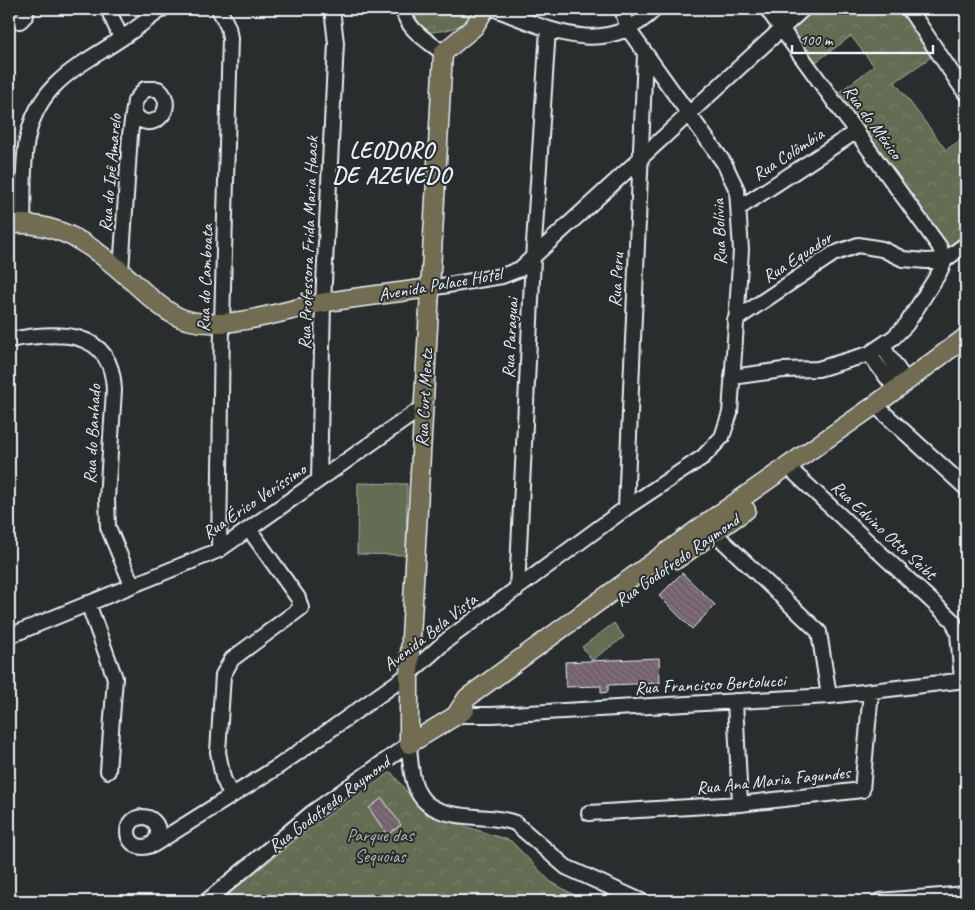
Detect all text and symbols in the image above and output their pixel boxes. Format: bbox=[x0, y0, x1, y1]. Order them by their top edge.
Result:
scale bar bbox=[792, 22, 934, 54]
text: 100 m bbox=[800, 31, 834, 50]
street label: Rua do México bbox=[839, 81, 908, 165]
street label: Rua do Ipê Amarelo bbox=[94, 112, 126, 233]
street label: Rua Colômbia bbox=[748, 122, 829, 185]
street label: Rua Professora Frida Maria Haack bbox=[293, 135, 323, 350]
district label: LEODORO DE AZEVEDO bbox=[332, 137, 453, 190]
street label: Rua Bolívia bbox=[707, 197, 731, 265]
street label: Rua do Camboata bbox=[192, 223, 218, 332]
street label: Rua Equador bbox=[758, 226, 837, 287]
street label: Rua Peru bbox=[604, 251, 628, 308]
street label: Avenida Palace Hotel bbox=[377, 262, 506, 306]
street label: Rua Paraguai bbox=[497, 295, 523, 379]
street label: Rua Curt Mentz bbox=[410, 346, 438, 448]
street label: Rua do Banhado bbox=[78, 382, 106, 484]
street label: Rua Érico Veríssimo bbox=[198, 457, 311, 544]
street label: Rua Edvino Otto Seibt bbox=[827, 476, 943, 586]
street label: Rua Godofredo Raymond bbox=[611, 507, 746, 611]
street label: Avenida Bela Vista bbox=[379, 588, 482, 676]
street label: Rua Francisco Bertolucci bbox=[634, 669, 789, 699]
street label: Rua Godofredo Raymond bbox=[264, 749, 396, 857]
street label: Rua Ana Maria Fagundes bbox=[695, 761, 853, 799]
park label: Parque das Sequoias bbox=[347, 824, 415, 867]

